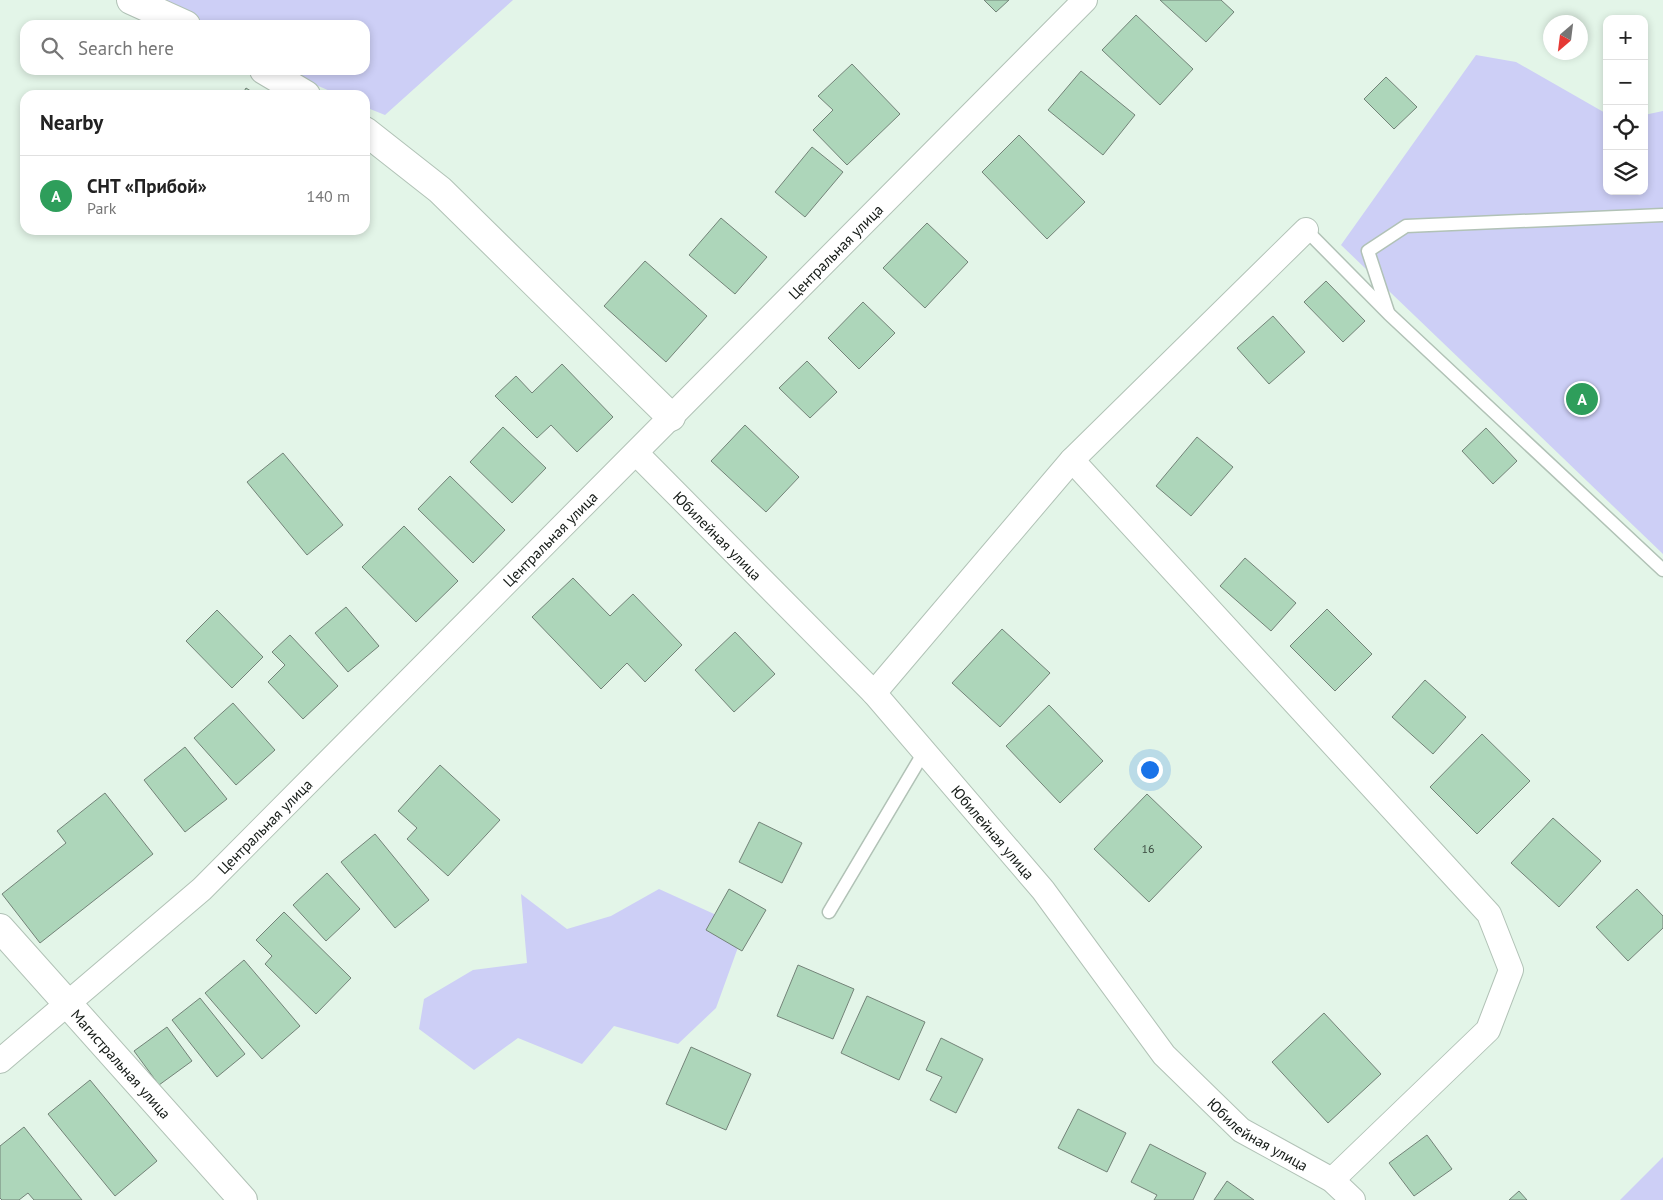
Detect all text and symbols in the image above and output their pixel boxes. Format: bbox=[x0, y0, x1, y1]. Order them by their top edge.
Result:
north arrow bbox=[1543, 15, 1588, 60]
map controls bbox=[1603, 15, 1648, 195]
button: + bbox=[1603, 15, 1648, 60]
search box bbox=[20, 20, 370, 75]
icon: search bbox=[38, 34, 66, 62]
text: Search here bbox=[78, 36, 174, 60]
button: − bbox=[1603, 60, 1648, 105]
button: locate bbox=[1603, 105, 1648, 150]
text: Nearby bbox=[40, 109, 103, 136]
button: layers bbox=[1603, 150, 1648, 195]
text: СНТ «Прибой» bbox=[87, 174, 207, 198]
text: A bbox=[51, 186, 61, 206]
text: 140 m bbox=[307, 186, 350, 206]
text: Park bbox=[87, 198, 116, 218]
street label: Центральная улица bbox=[784, 200, 887, 303]
pin: A bbox=[1566, 380, 1598, 418]
street label: Центральная улица bbox=[499, 487, 601, 590]
street label: Юбилейная улица bbox=[669, 487, 766, 584]
your location bbox=[1137, 757, 1163, 783]
street label: Центральная улица bbox=[213, 774, 316, 878]
street label: Юбилейная улица bbox=[948, 781, 1039, 883]
house number: 16 bbox=[1141, 841, 1155, 856]
street label: Магистральная улица bbox=[67, 1005, 175, 1122]
street label: Юбилейная улица bbox=[1204, 1093, 1312, 1175]

